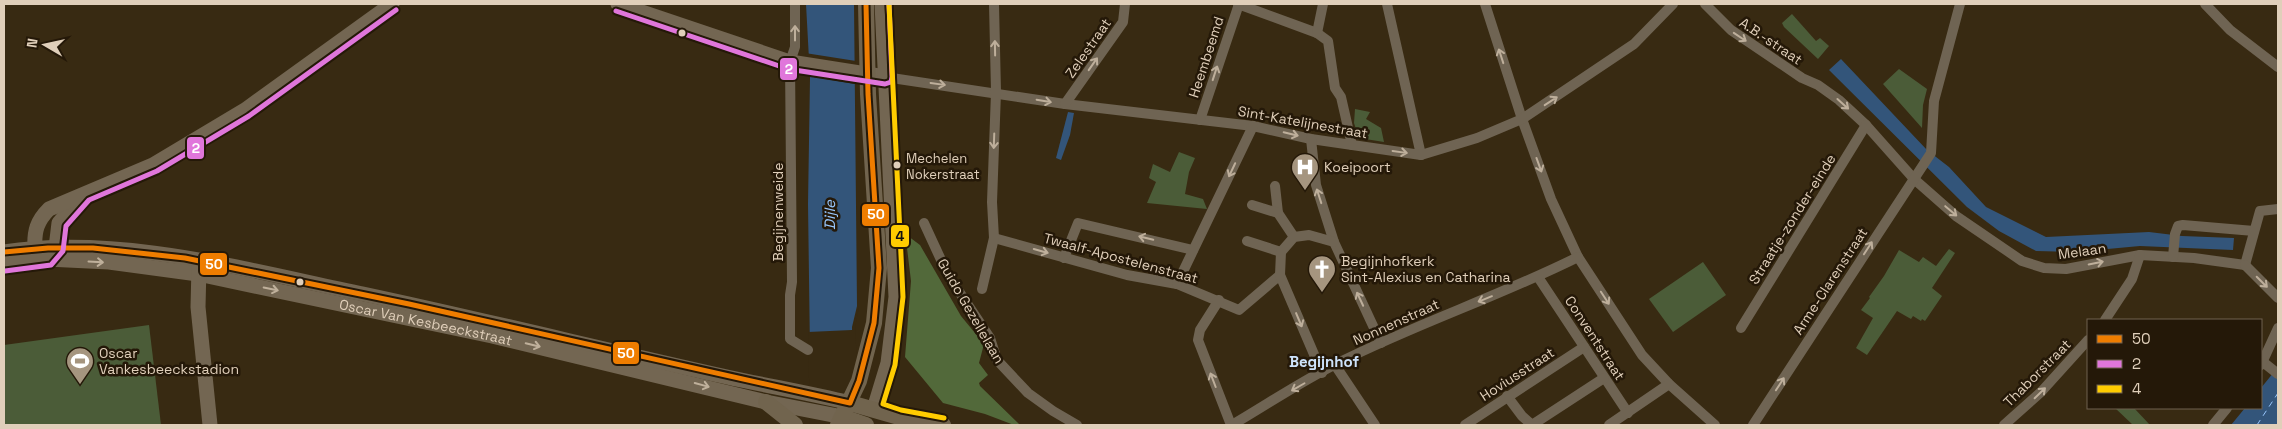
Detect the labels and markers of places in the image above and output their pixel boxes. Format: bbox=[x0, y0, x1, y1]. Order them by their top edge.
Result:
unlabelled marker bbox=[677, 28, 687, 38]
place label: Mechelen Nokerstraat bbox=[906, 150, 980, 183]
hospital icon: Koeipoort bbox=[1290, 152, 1320, 191]
place label: Koeipoort bbox=[1324, 158, 1391, 176]
marker: Mechelen Nokerstraat bbox=[892, 160, 902, 170]
place label: Begijnhofkerk Sint-Alexius en Catharina bbox=[1341, 252, 1511, 286]
church icon: Begijnhofkerk Sint-Alexius en Catharina bbox=[1307, 254, 1337, 293]
unlabelled marker bbox=[295, 277, 305, 287]
place label: Oscar Vankesbeeckstadion bbox=[99, 344, 239, 378]
sports icon: Oscar Vankesbeeckstadion bbox=[65, 346, 95, 385]

